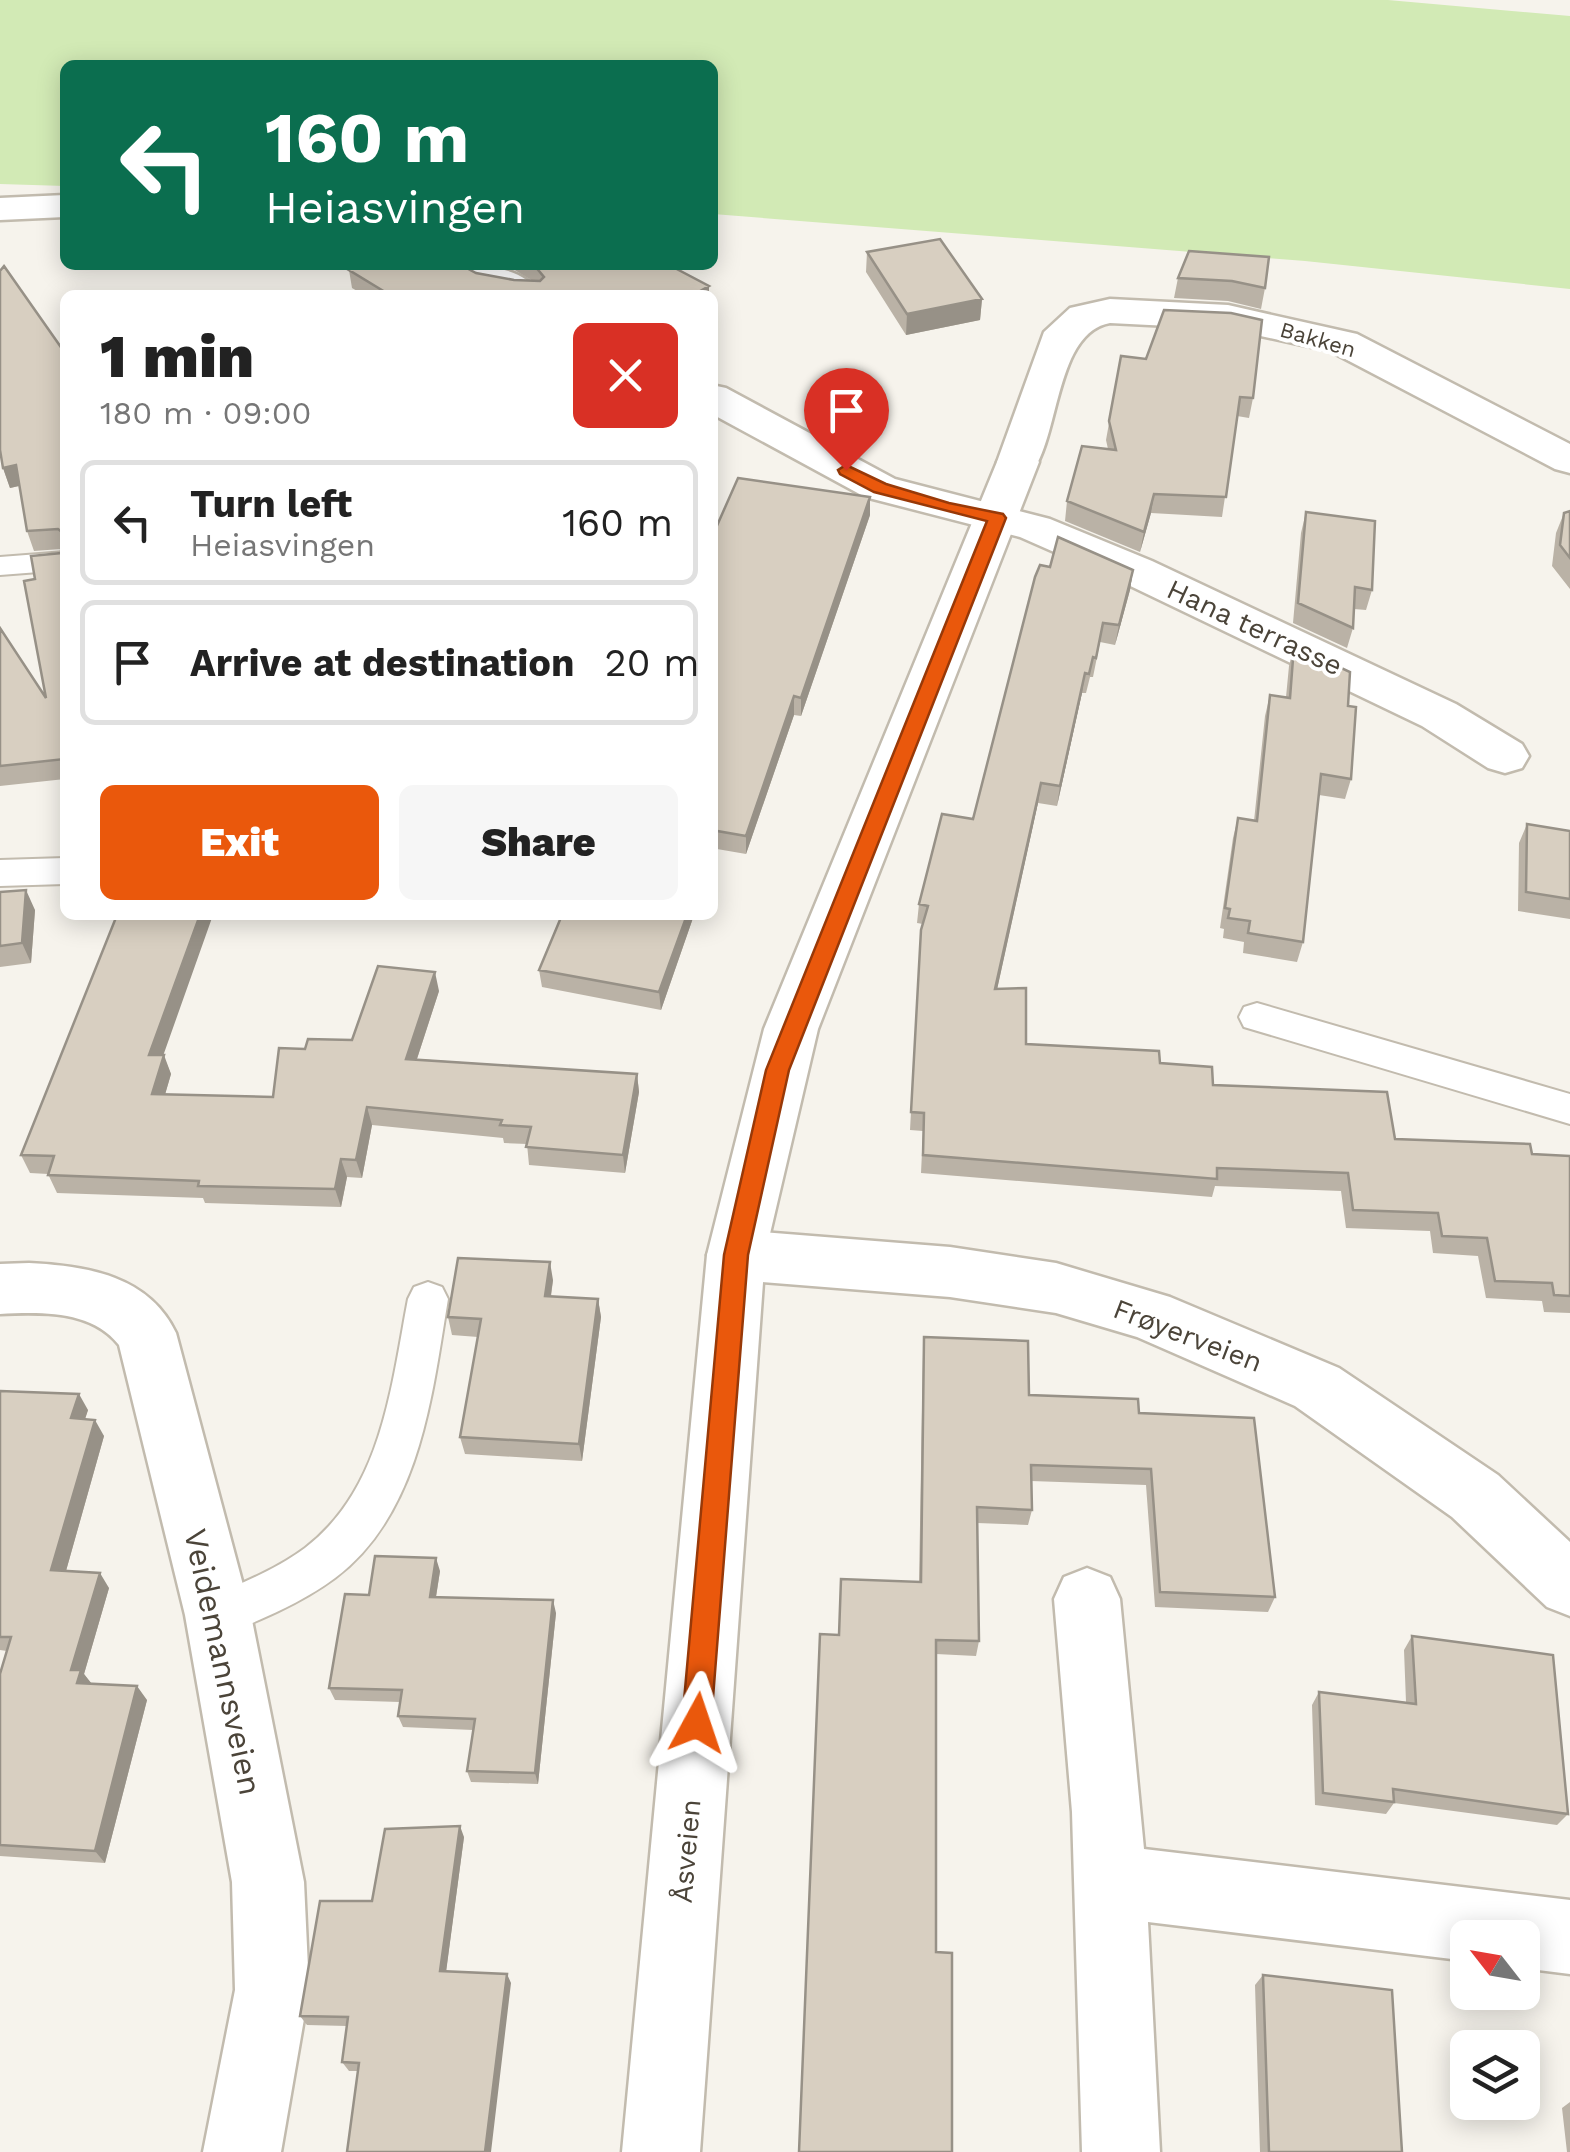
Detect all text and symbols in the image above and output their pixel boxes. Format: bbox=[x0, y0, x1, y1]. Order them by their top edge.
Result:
text: 160 m bbox=[265, 97, 469, 179]
icon: left bbox=[100, 100, 230, 230]
text: Heiasvingen bbox=[265, 181, 525, 234]
street label: Bakken bbox=[1277, 317, 1359, 362]
text: 1 min bbox=[100, 321, 254, 392]
button: close bbox=[573, 323, 678, 428]
pin bbox=[804, 368, 889, 471]
icon: arrive bbox=[819, 383, 874, 438]
text: 180 m · 09:00 bbox=[100, 394, 312, 432]
text: Turn left bbox=[190, 482, 352, 526]
icon: left bbox=[105, 495, 160, 550]
text: 160 m bbox=[562, 501, 673, 545]
text: Heiasvingen bbox=[190, 526, 375, 564]
street label: Hana terrasse bbox=[1162, 572, 1348, 682]
icon: arrive bbox=[105, 635, 160, 690]
text: Arrive at destination bbox=[190, 641, 575, 685]
text: 20 m bbox=[605, 641, 700, 685]
button: Exit bbox=[100, 785, 379, 900]
button: Share bbox=[399, 785, 678, 900]
street label: Frøyerveien bbox=[1109, 1292, 1267, 1379]
street label: Veidemannsveien bbox=[176, 1525, 270, 1799]
position arrow bbox=[645, 1671, 749, 1775]
street label: Åsveien bbox=[666, 1798, 707, 1904]
north arrow bbox=[1450, 1920, 1540, 2010]
map controls bbox=[1450, 1920, 1540, 2120]
button: layers bbox=[1450, 2030, 1540, 2120]

